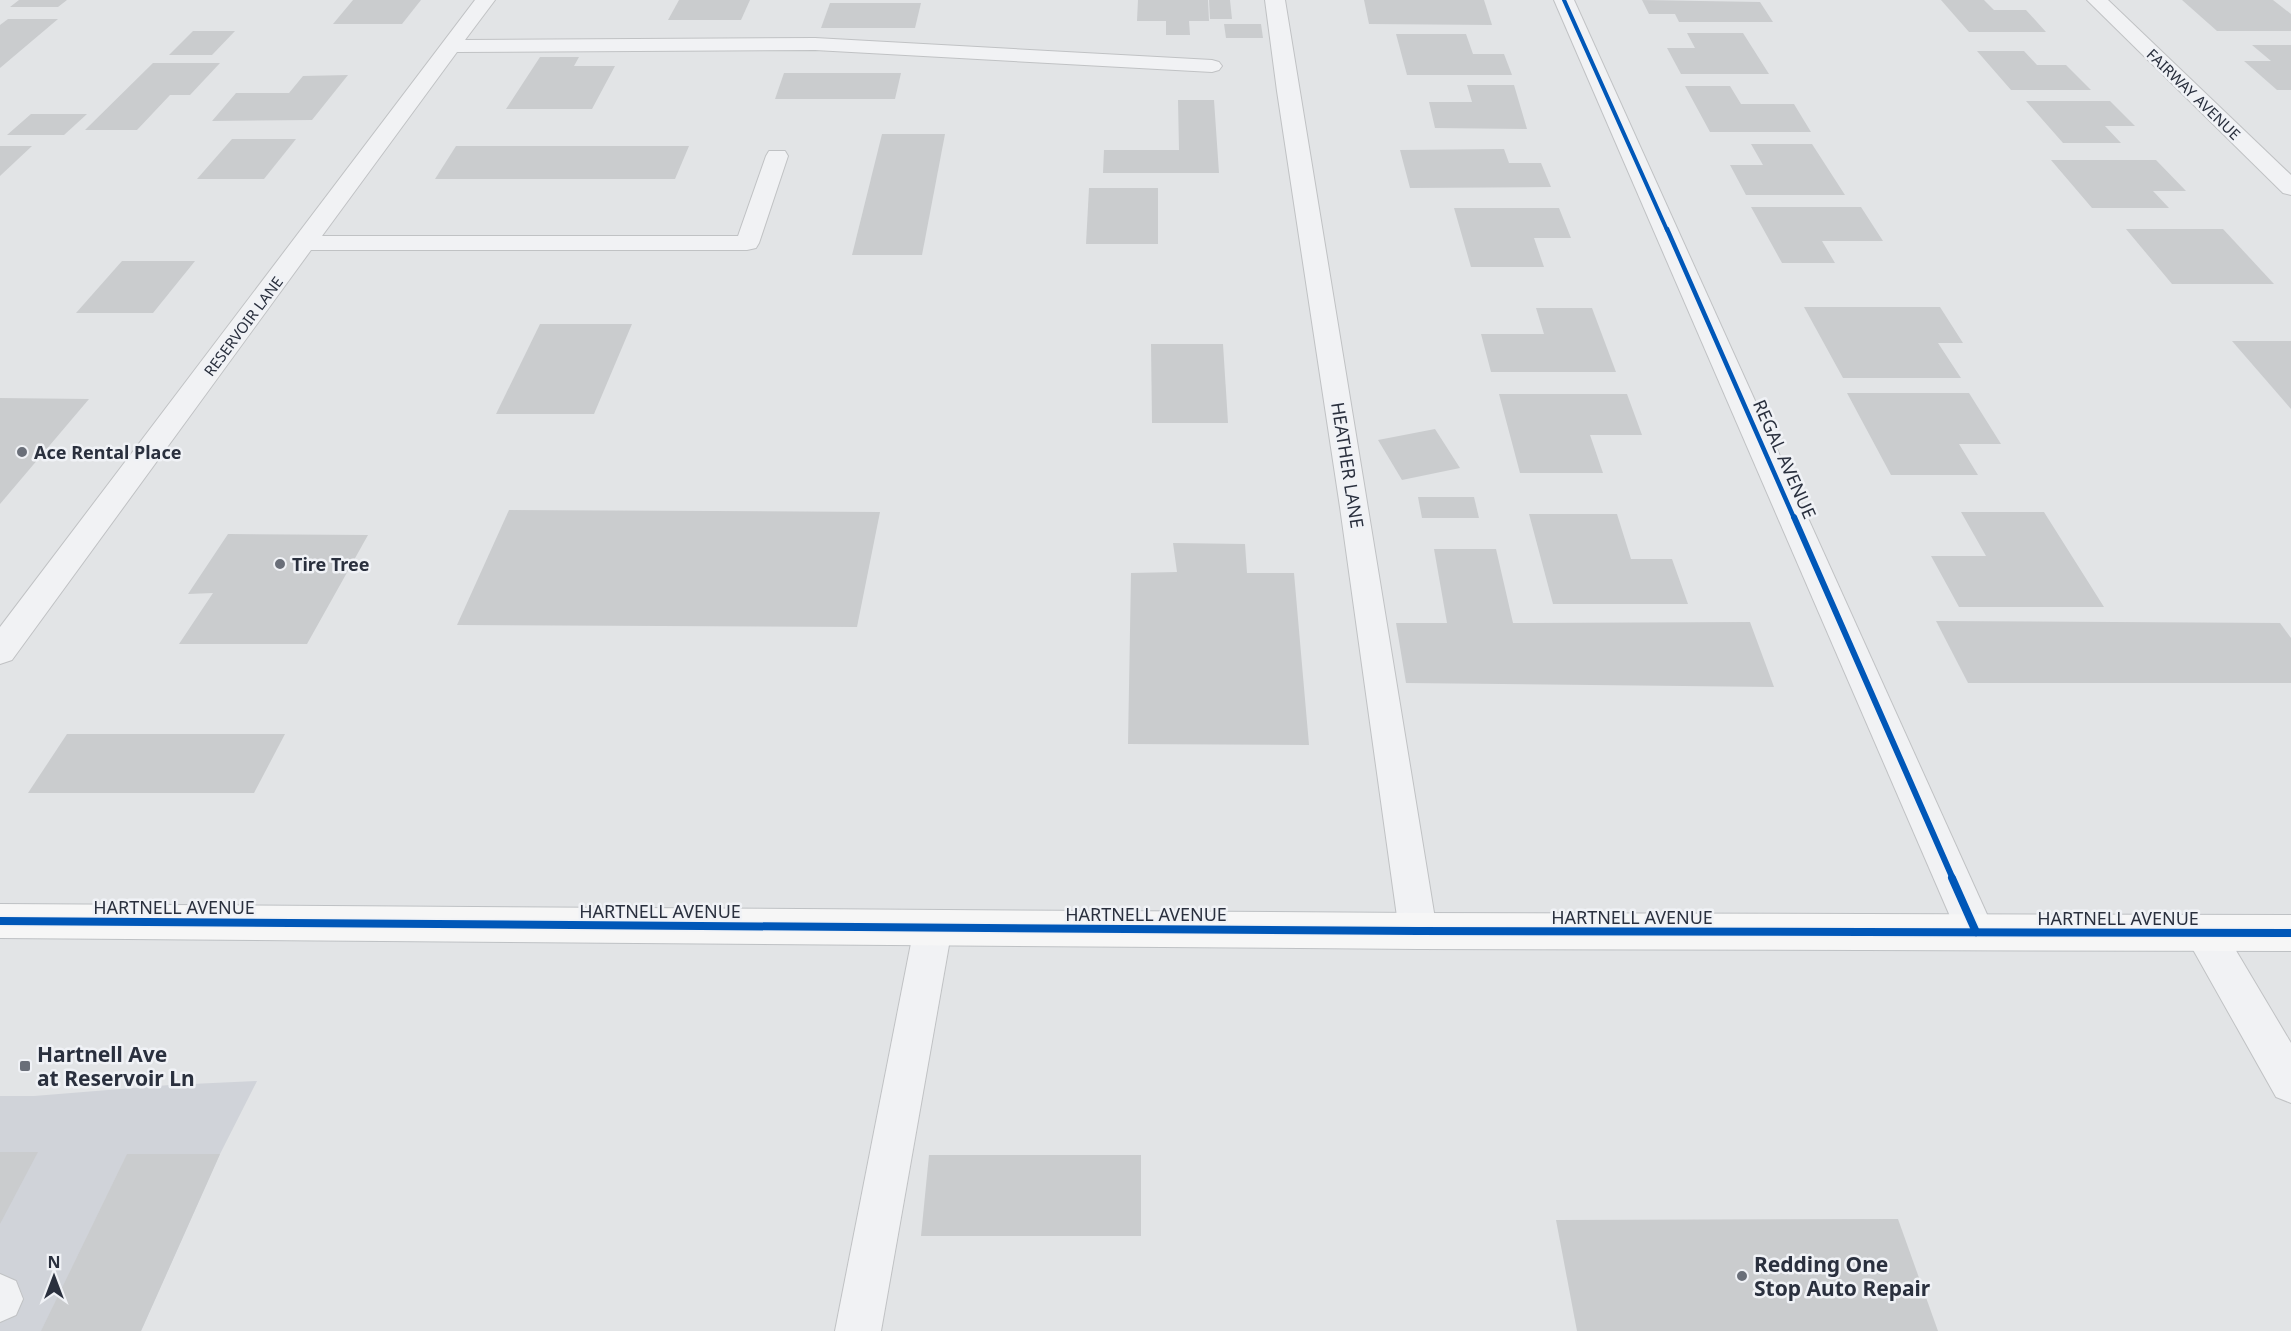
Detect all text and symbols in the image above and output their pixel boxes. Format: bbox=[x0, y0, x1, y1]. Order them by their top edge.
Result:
street label: FAIRWAY AVENUE bbox=[2143, 44, 2245, 144]
street label: RESERVOIR LANE bbox=[199, 272, 287, 380]
street label: REGAL AVENUE bbox=[1748, 395, 1822, 523]
street label: HEATHER LANE bbox=[1326, 400, 1370, 530]
place label: Ace Rental Place bbox=[34, 440, 181, 464]
marker: Ace Rental Place bbox=[15, 445, 29, 459]
place label: Tire Tree bbox=[292, 552, 370, 576]
marker: Tire Tree bbox=[273, 557, 287, 571]
street label: HARTNELL AVENUE bbox=[93, 895, 255, 919]
street label: HARTNELL AVENUE bbox=[579, 899, 741, 923]
street label: HARTNELL AVENUE bbox=[1065, 902, 1227, 926]
street label: HARTNELL AVENUE bbox=[1551, 905, 1713, 929]
street label: HARTNELL AVENUE bbox=[2037, 906, 2199, 930]
place label: Hartnell Ave at Reservoir Ln bbox=[37, 1040, 195, 1092]
marker: Hartnell Ave at Reservoir Ln bbox=[18, 1059, 32, 1073]
north arrow bbox=[24, 1247, 84, 1307]
place label: Redding One Stop Auto Repair bbox=[1754, 1250, 1931, 1302]
text: N bbox=[47, 1251, 61, 1273]
marker: Redding One Stop Auto Repair bbox=[1735, 1269, 1749, 1283]

